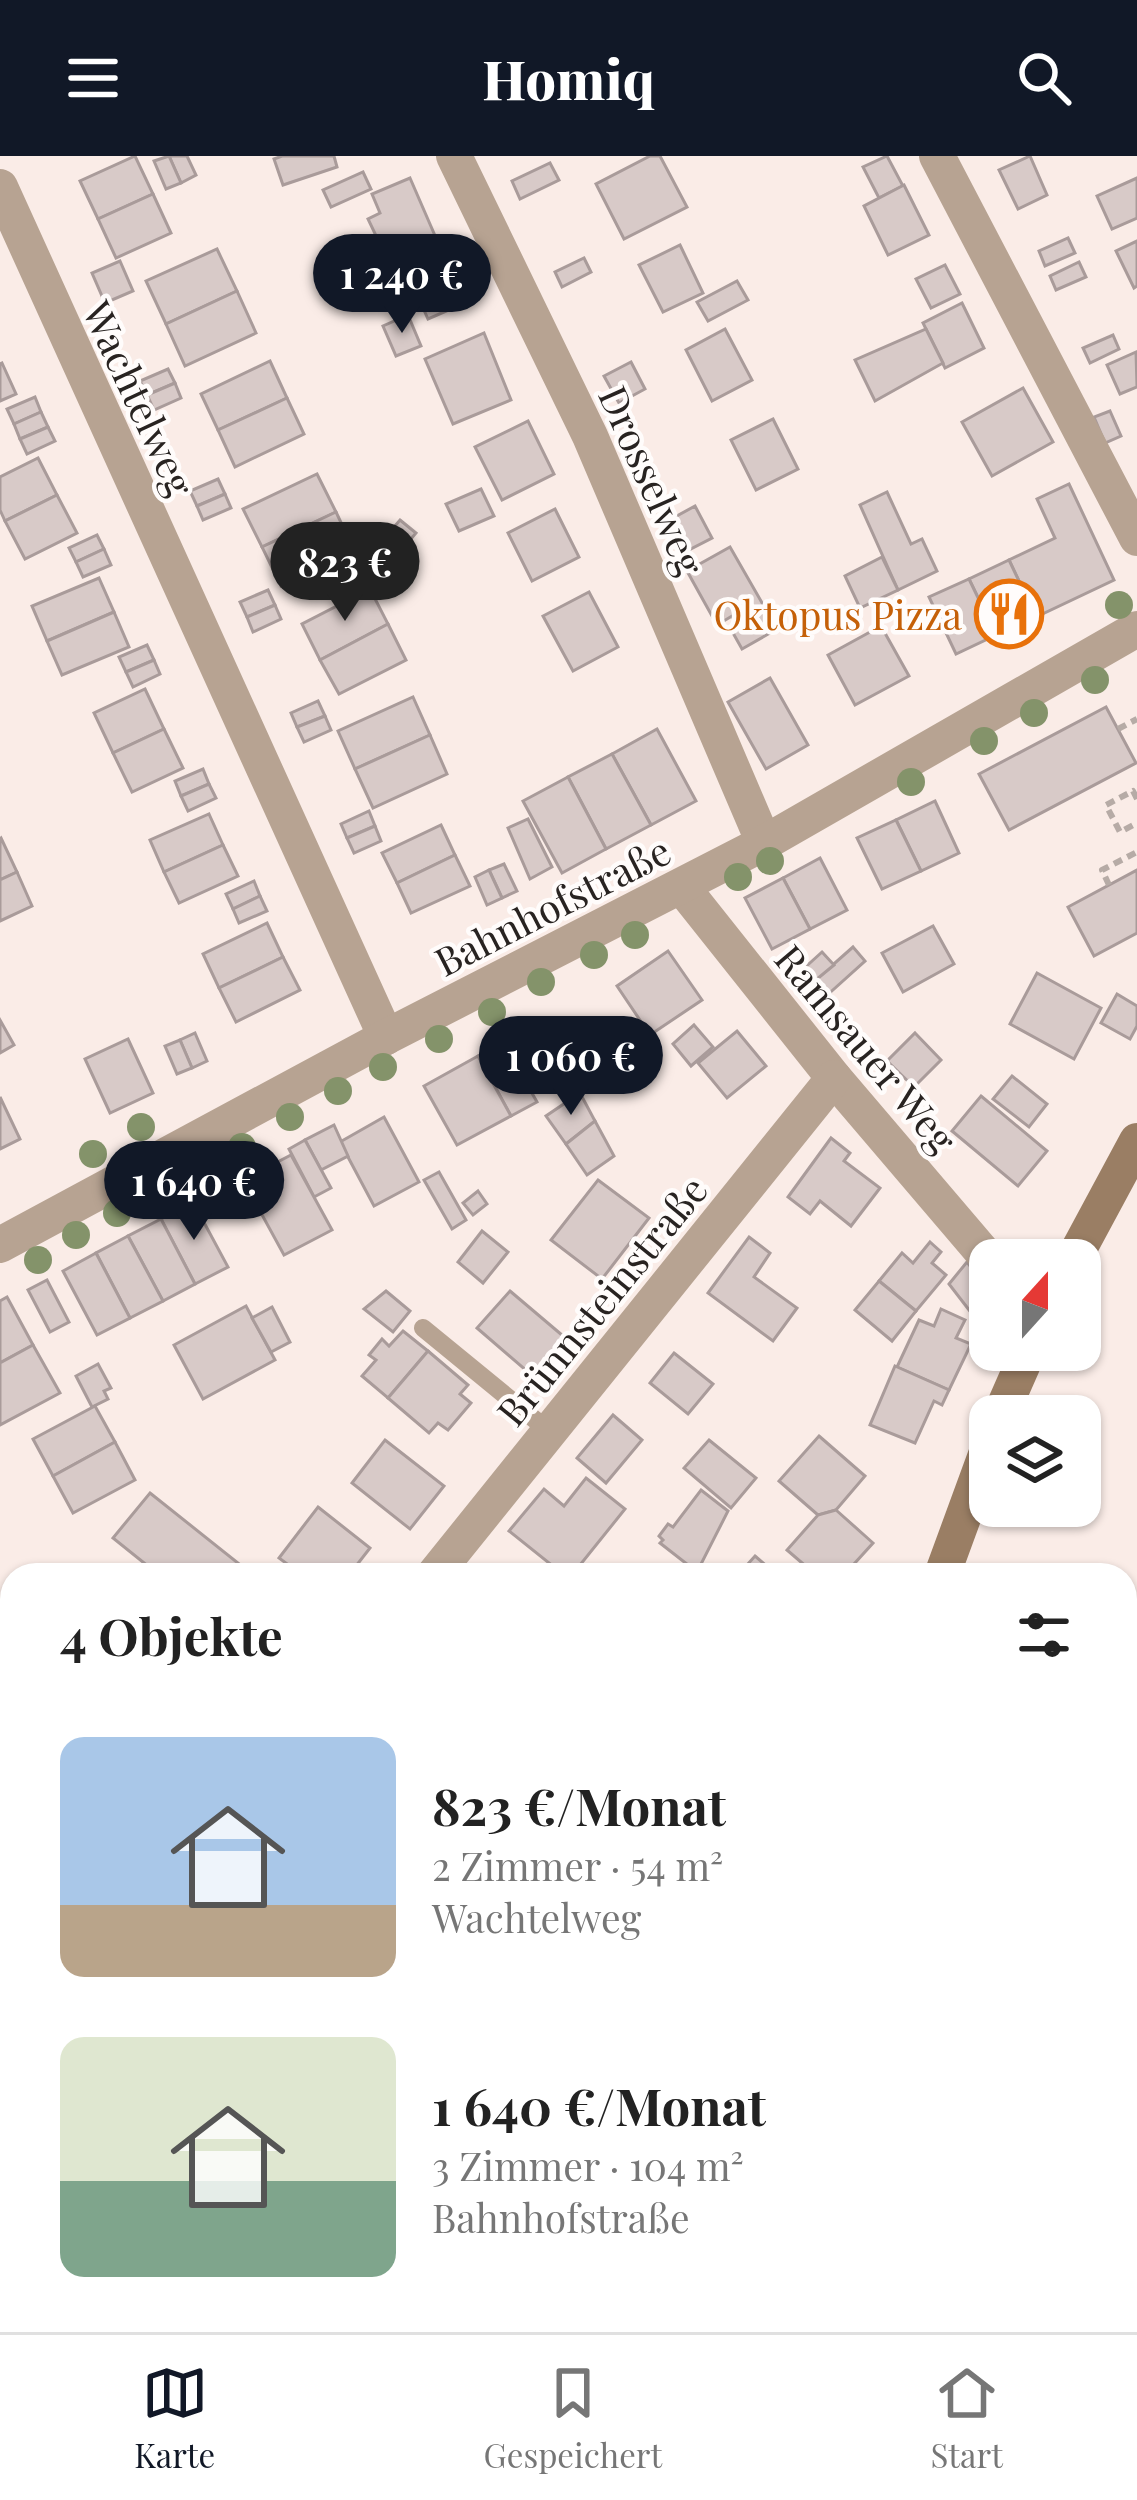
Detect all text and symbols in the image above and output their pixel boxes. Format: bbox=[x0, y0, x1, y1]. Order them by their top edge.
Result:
text: Homiq bbox=[482, 42, 655, 114]
icon: menu bbox=[60, 45, 126, 111]
icon: search bbox=[1011, 45, 1077, 111]
pin: 1 240 € bbox=[291, 234, 513, 336]
text: 1 240 € bbox=[340, 247, 464, 299]
street label: Wachtelweg bbox=[72, 291, 208, 504]
street label: Drosselweg bbox=[588, 377, 718, 583]
pin: 823 € bbox=[261, 522, 429, 624]
text: 823 € bbox=[297, 535, 393, 587]
restaurant icon: Oktopus Pizza bbox=[974, 579, 1044, 649]
place label: Oktopus Pizza bbox=[714, 588, 963, 640]
street label: Bahnhofstraße bbox=[425, 823, 679, 987]
street label: Ramsauer Weg bbox=[765, 933, 970, 1163]
pin: 1 060 € bbox=[460, 1016, 682, 1118]
text: 1 060 € bbox=[506, 1029, 636, 1081]
pin: 1 640 € bbox=[83, 1141, 305, 1243]
text: 1 640 € bbox=[131, 1154, 257, 1206]
street label: Brünnsteinstraße bbox=[484, 1164, 718, 1436]
north arrow bbox=[969, 1239, 1101, 1371]
map controls bbox=[969, 1239, 1101, 1527]
button: layers bbox=[969, 1395, 1101, 1527]
text: 4 Objekte bbox=[60, 1601, 283, 1669]
icon: filters bbox=[1011, 1602, 1077, 1668]
text: 823 €/Monat bbox=[432, 1771, 726, 1839]
icon: home bbox=[156, 1785, 300, 1929]
text: 2 Zimmer · 54 m² bbox=[432, 1839, 723, 1891]
text: Wachtelweg bbox=[432, 1891, 641, 1943]
text: 1 640 €/Monat bbox=[432, 2071, 766, 2139]
icon: home bbox=[156, 2085, 300, 2229]
text: 3 Zimmer · 104 m² bbox=[432, 2139, 744, 2191]
text: Bahnhofstraße bbox=[432, 2191, 690, 2243]
tab: Karte bbox=[134, 2360, 215, 2476]
tab: Gespeichert bbox=[484, 2360, 662, 2476]
tab: Start bbox=[931, 2360, 1003, 2476]

